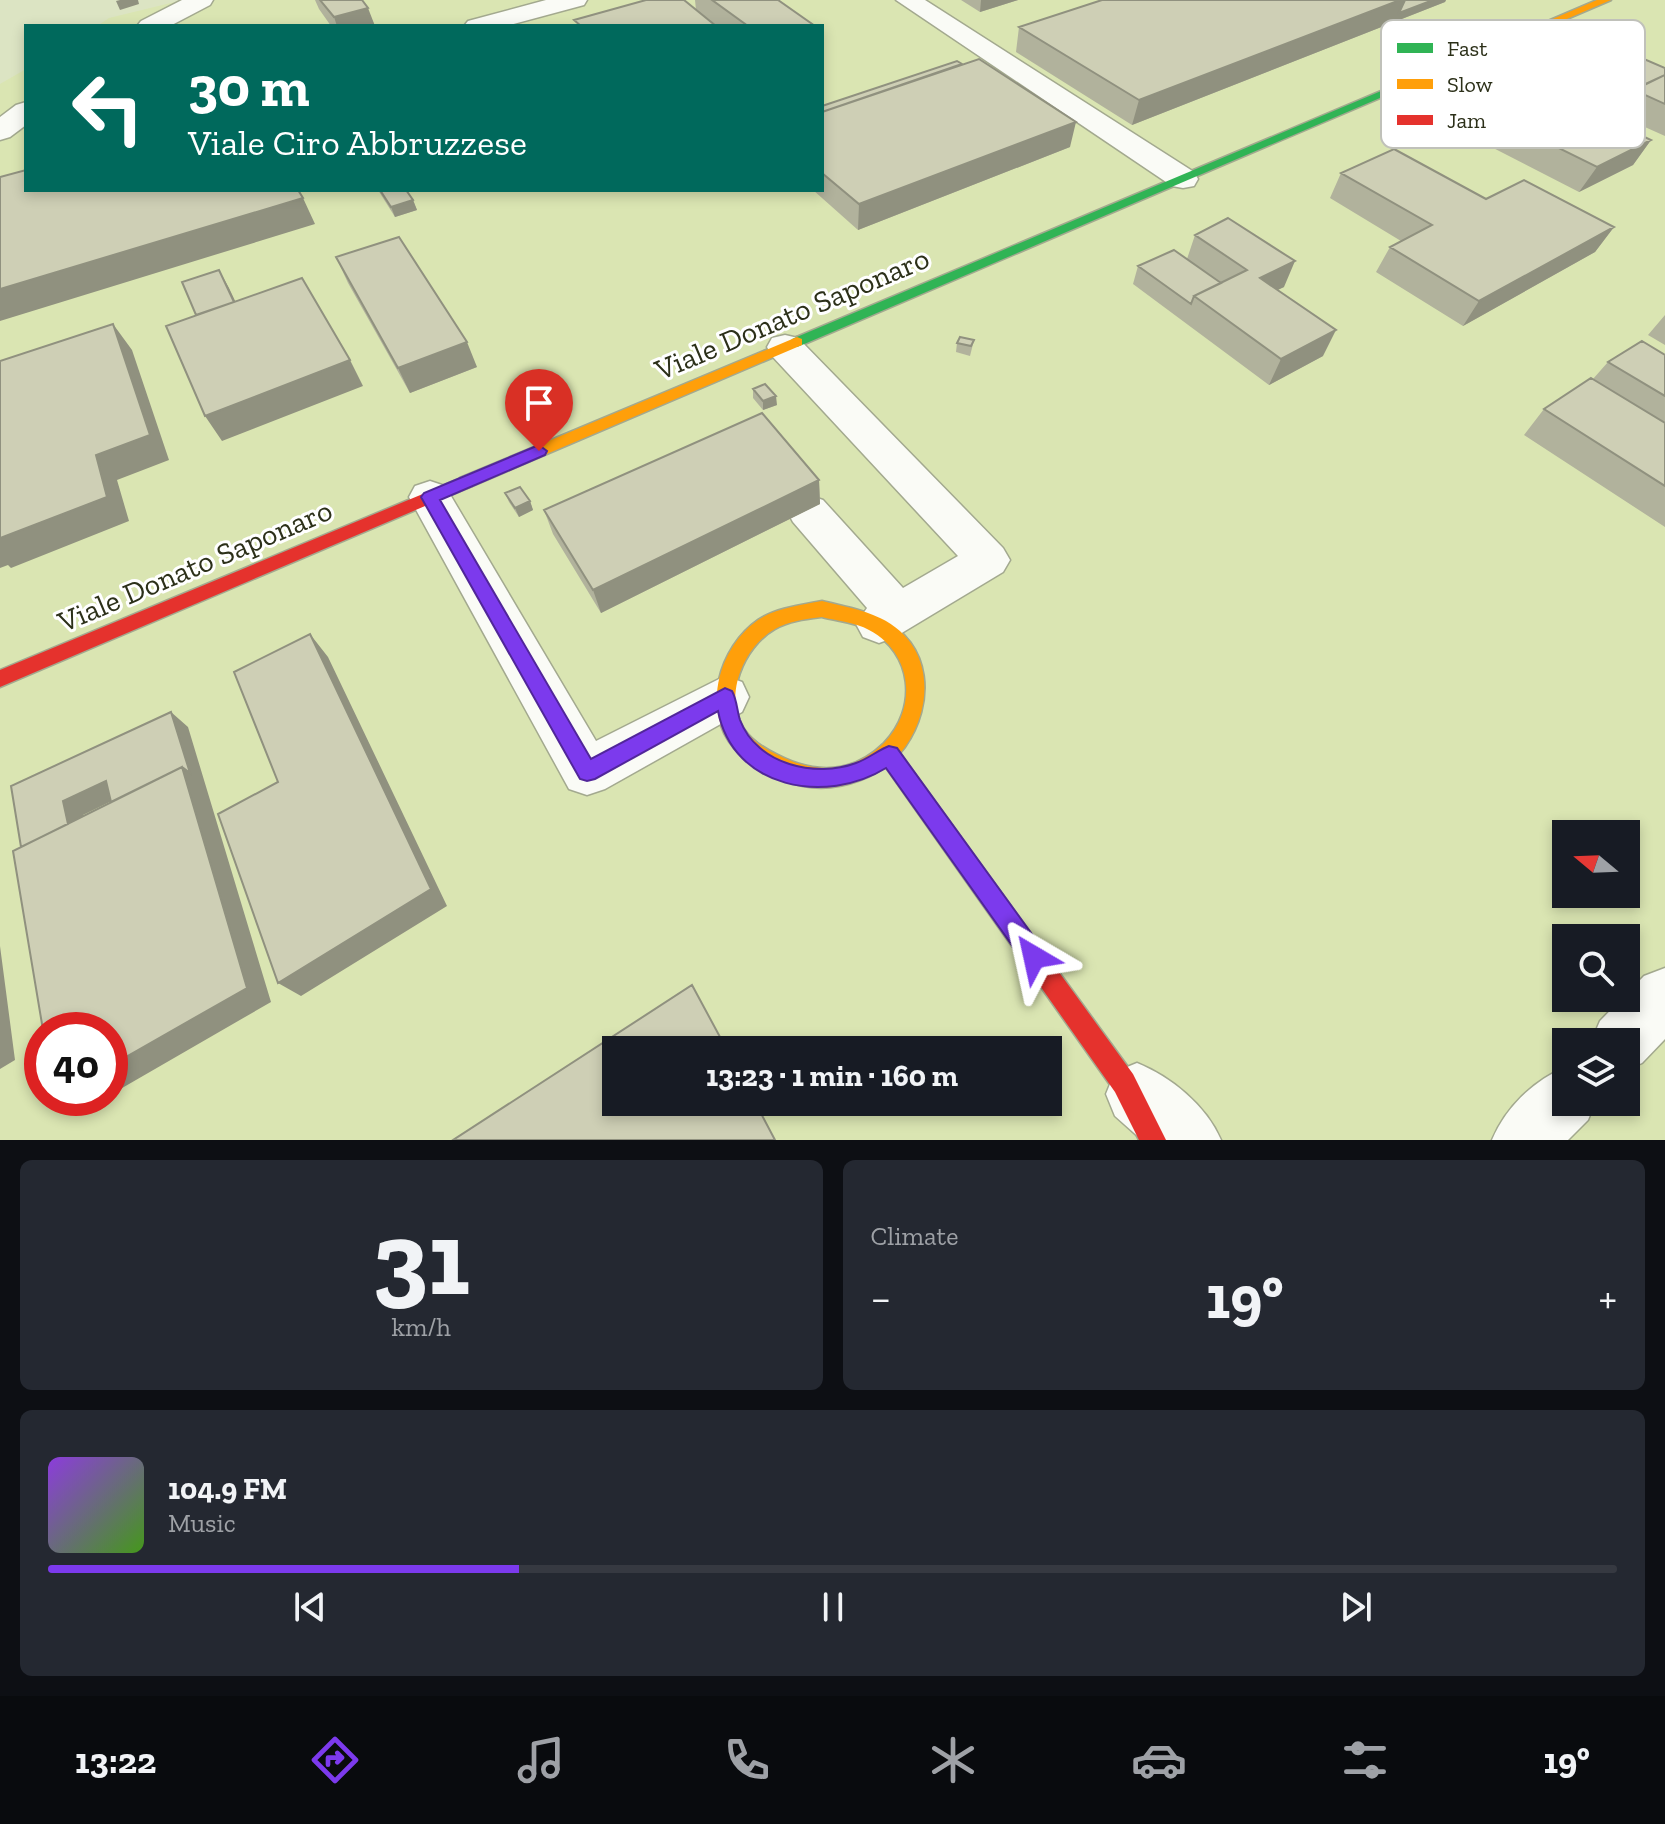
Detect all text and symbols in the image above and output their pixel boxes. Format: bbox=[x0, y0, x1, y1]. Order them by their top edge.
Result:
legend bbox=[1381, 20, 1645, 148]
text: Fast bbox=[1447, 35, 1488, 62]
text: 30 m bbox=[188, 53, 310, 120]
icon: left bbox=[56, 56, 160, 160]
text: Slow bbox=[1447, 71, 1493, 98]
text: Jam bbox=[1447, 107, 1486, 134]
text: Viale Ciro Abbruzzese bbox=[188, 121, 527, 164]
street label: Viale Donato Saponaro bbox=[649, 240, 934, 388]
pin bbox=[505, 369, 573, 451]
icon: arrive bbox=[517, 381, 561, 425]
street label: Viale Donato Saponaro bbox=[52, 492, 337, 640]
north arrow bbox=[1552, 820, 1640, 908]
map controls bbox=[1552, 820, 1640, 1116]
position arrow bbox=[992, 915, 1076, 999]
button: search bbox=[1552, 924, 1640, 1012]
speed limit sign: 40 bbox=[24, 1012, 128, 1116]
button: layers bbox=[1552, 1028, 1640, 1116]
text: 13:23 · 1 min · 160 m bbox=[706, 1058, 958, 1094]
text: 31 bbox=[373, 1196, 470, 1321]
text: Climate bbox=[871, 1220, 958, 1252]
text: 19° bbox=[1206, 1261, 1284, 1333]
text: − bbox=[871, 1271, 891, 1324]
text: + bbox=[1598, 1271, 1617, 1324]
text: km/h bbox=[392, 1311, 451, 1343]
text: 104.9 FM bbox=[168, 1471, 287, 1507]
text: Music bbox=[168, 1507, 236, 1539]
icon: previous bbox=[288, 1585, 332, 1629]
icon: pause bbox=[811, 1585, 855, 1629]
icon: next bbox=[1334, 1585, 1378, 1629]
icon: directions bbox=[307, 1732, 363, 1788]
icon: music bbox=[513, 1732, 569, 1788]
icon: phone bbox=[719, 1732, 775, 1788]
icon: climate bbox=[925, 1732, 981, 1788]
icon: car bbox=[1131, 1732, 1187, 1788]
icon: filters bbox=[1337, 1732, 1393, 1788]
text: 13:22 bbox=[75, 1739, 156, 1782]
text: 19° bbox=[1543, 1739, 1590, 1782]

